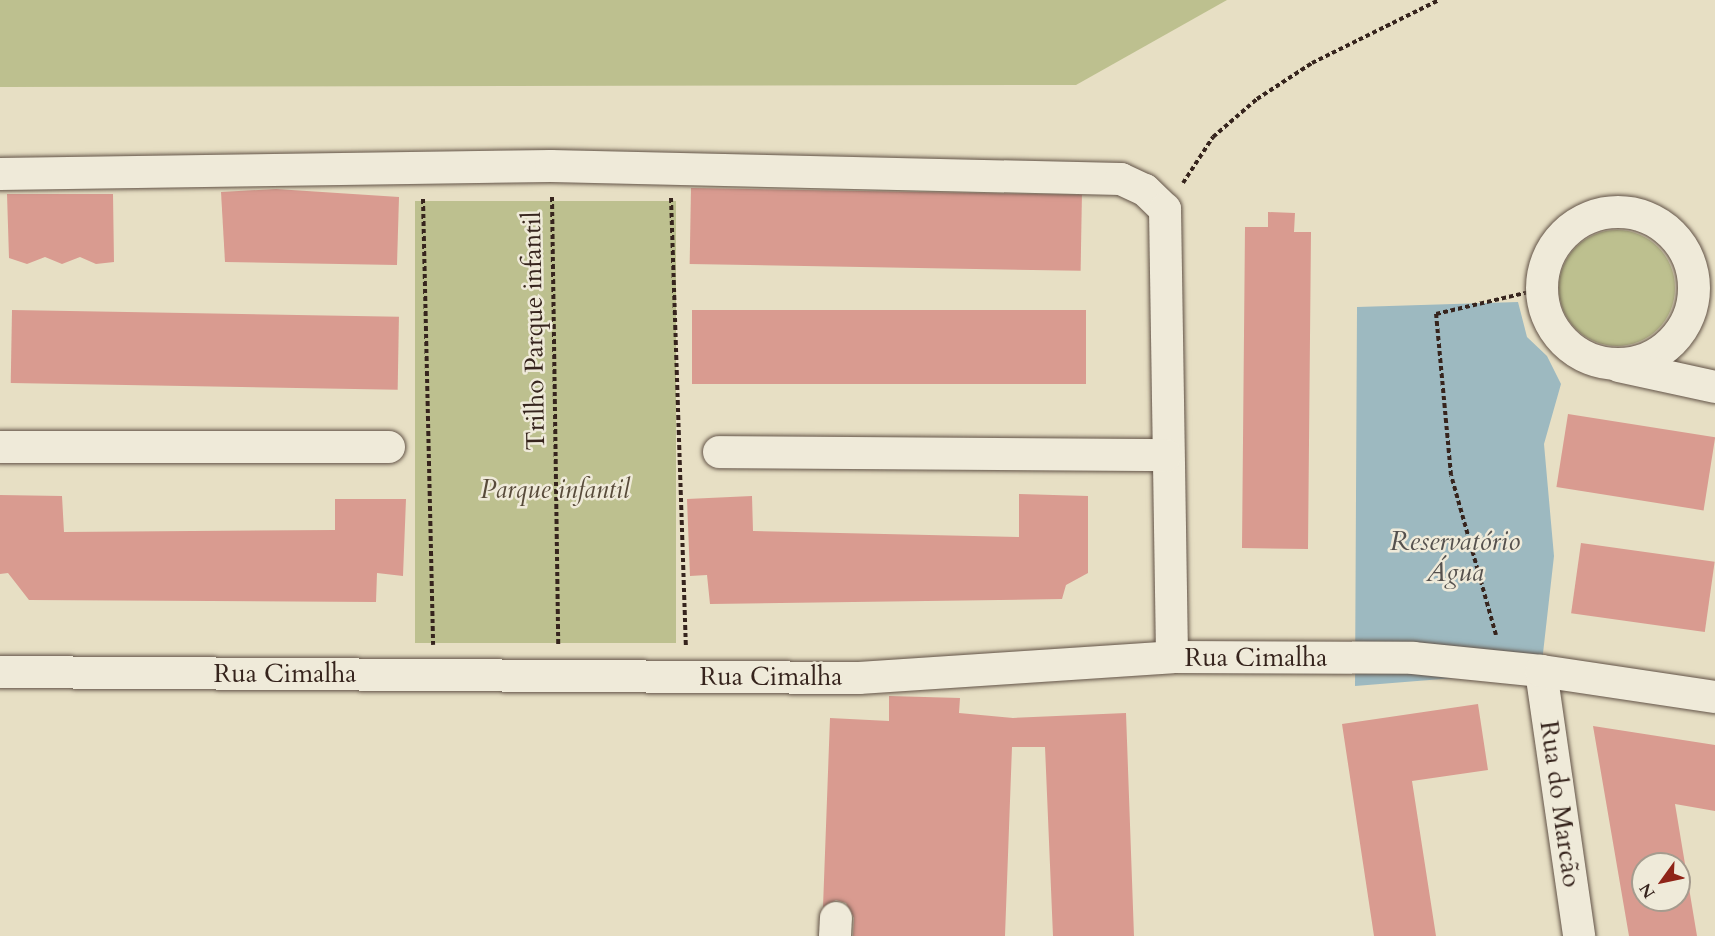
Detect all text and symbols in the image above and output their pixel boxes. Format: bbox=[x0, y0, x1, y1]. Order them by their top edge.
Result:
street label: Trilho Parque infantil bbox=[516, 211, 552, 451]
park label: Parque infantil bbox=[480, 474, 630, 506]
water label: Reservatório Água bbox=[1390, 525, 1520, 588]
street label: Rua Cimalha bbox=[1184, 642, 1328, 674]
street label: Rua Cimalha bbox=[213, 658, 357, 690]
street label: Rua Cimalha bbox=[699, 661, 843, 693]
street label: Rua do Marcão bbox=[1533, 719, 1587, 889]
north arrow bbox=[1631, 852, 1691, 912]
text: N bbox=[1635, 879, 1661, 903]

